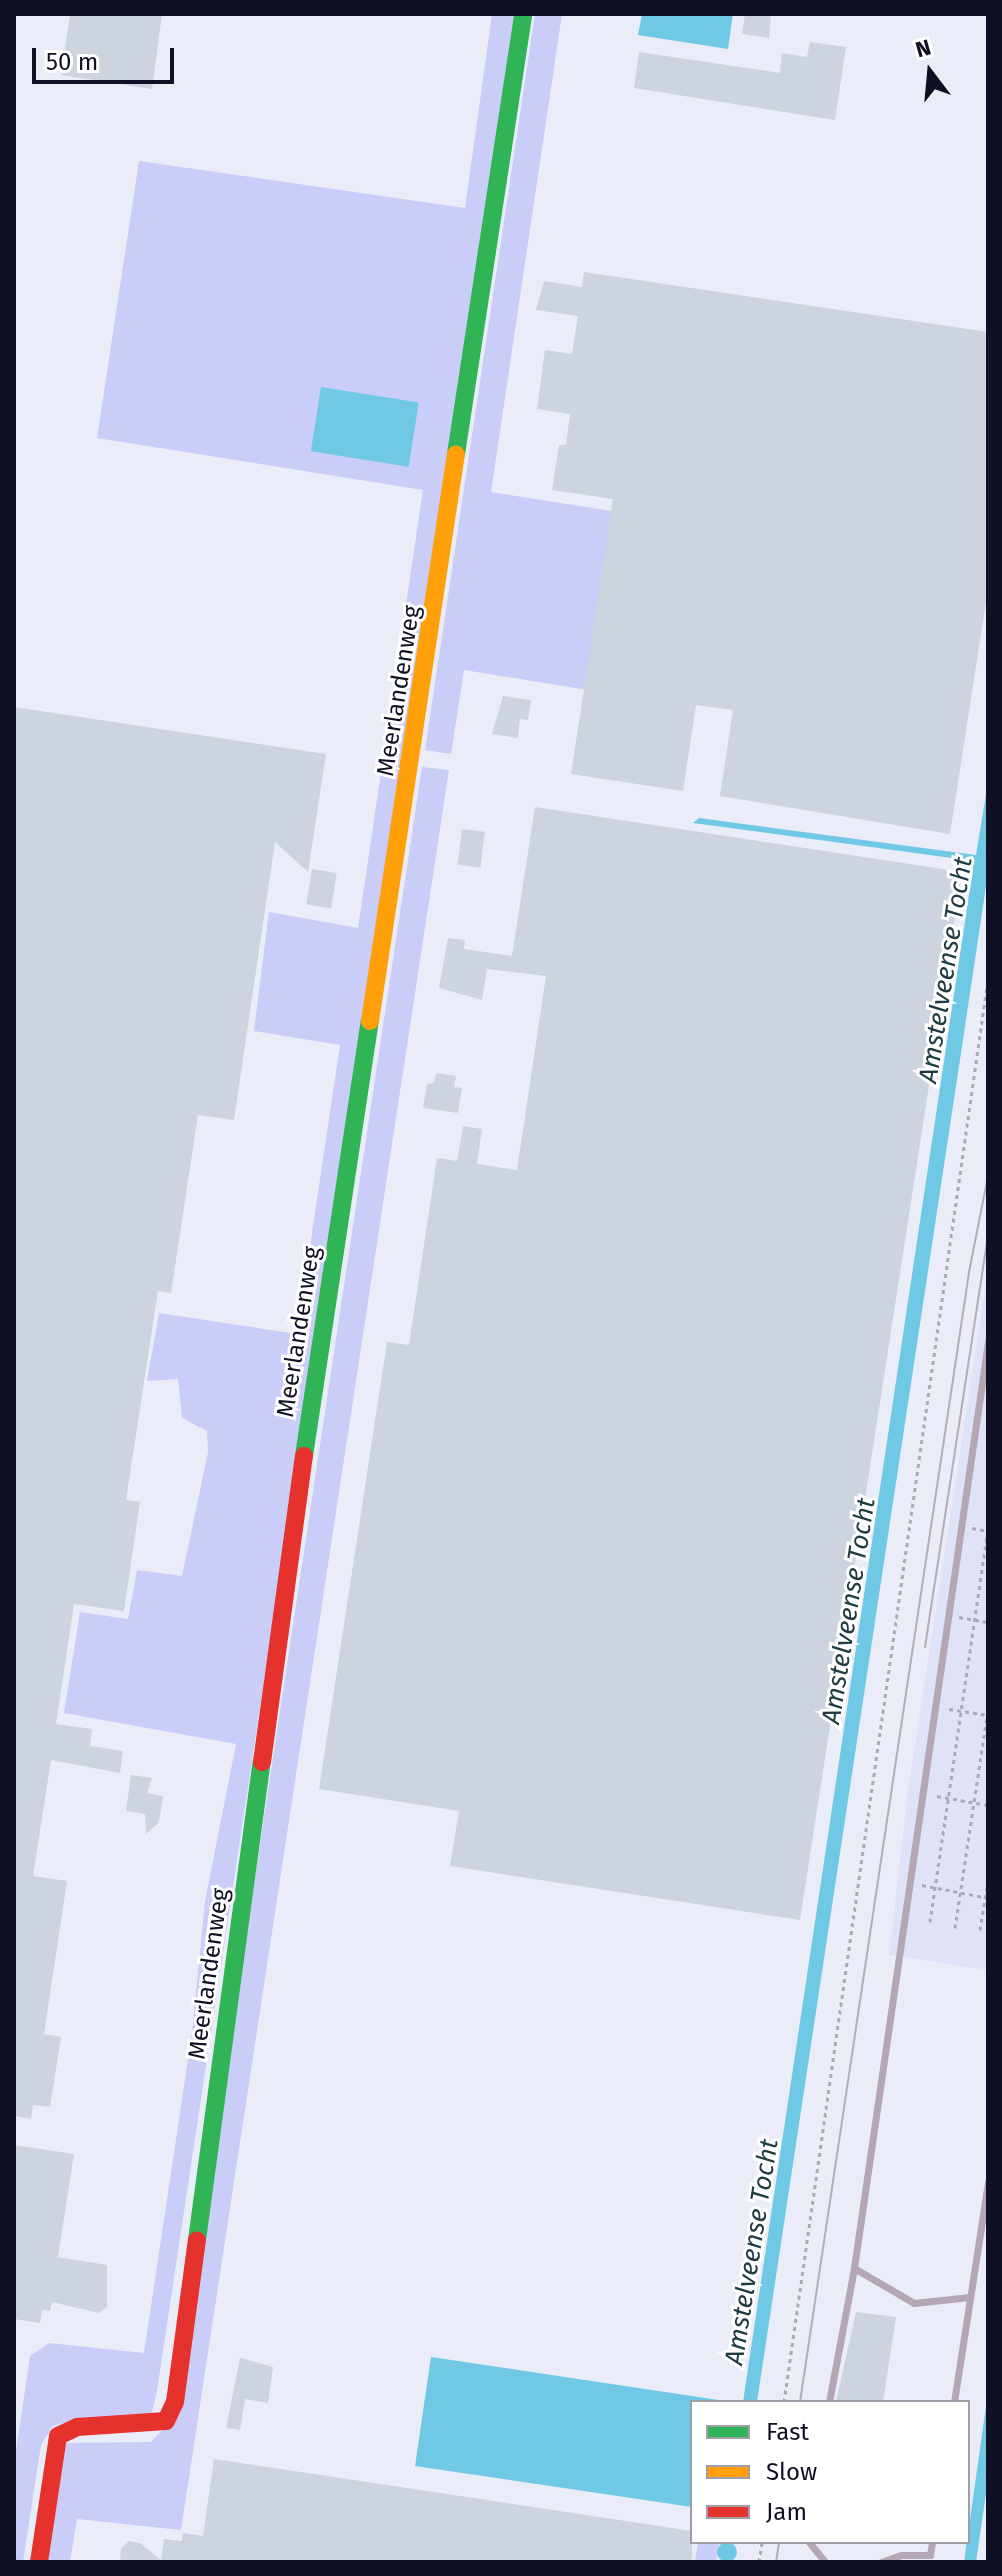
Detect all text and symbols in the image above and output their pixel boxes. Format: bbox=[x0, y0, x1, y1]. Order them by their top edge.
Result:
scale bar bbox=[36, 32, 178, 82]
north arrow bbox=[890, 32, 970, 112]
text: N bbox=[913, 33, 934, 63]
text: 50 m bbox=[46, 48, 98, 76]
street label: Meerlandenweg bbox=[371, 604, 427, 778]
water label: Amstelveense Tocht bbox=[913, 855, 979, 1085]
street label: Meerlandenweg bbox=[271, 1245, 327, 1419]
water label: Amstelveense Tocht bbox=[816, 1496, 882, 1726]
street label: Meerlandenweg bbox=[183, 1887, 235, 2061]
water label: Amstelveense Tocht bbox=[719, 2137, 785, 2367]
legend bbox=[690, 2400, 970, 2544]
text: Fast bbox=[766, 2418, 809, 2446]
text: Slow bbox=[766, 2458, 817, 2486]
text: Jam bbox=[766, 2498, 807, 2526]

